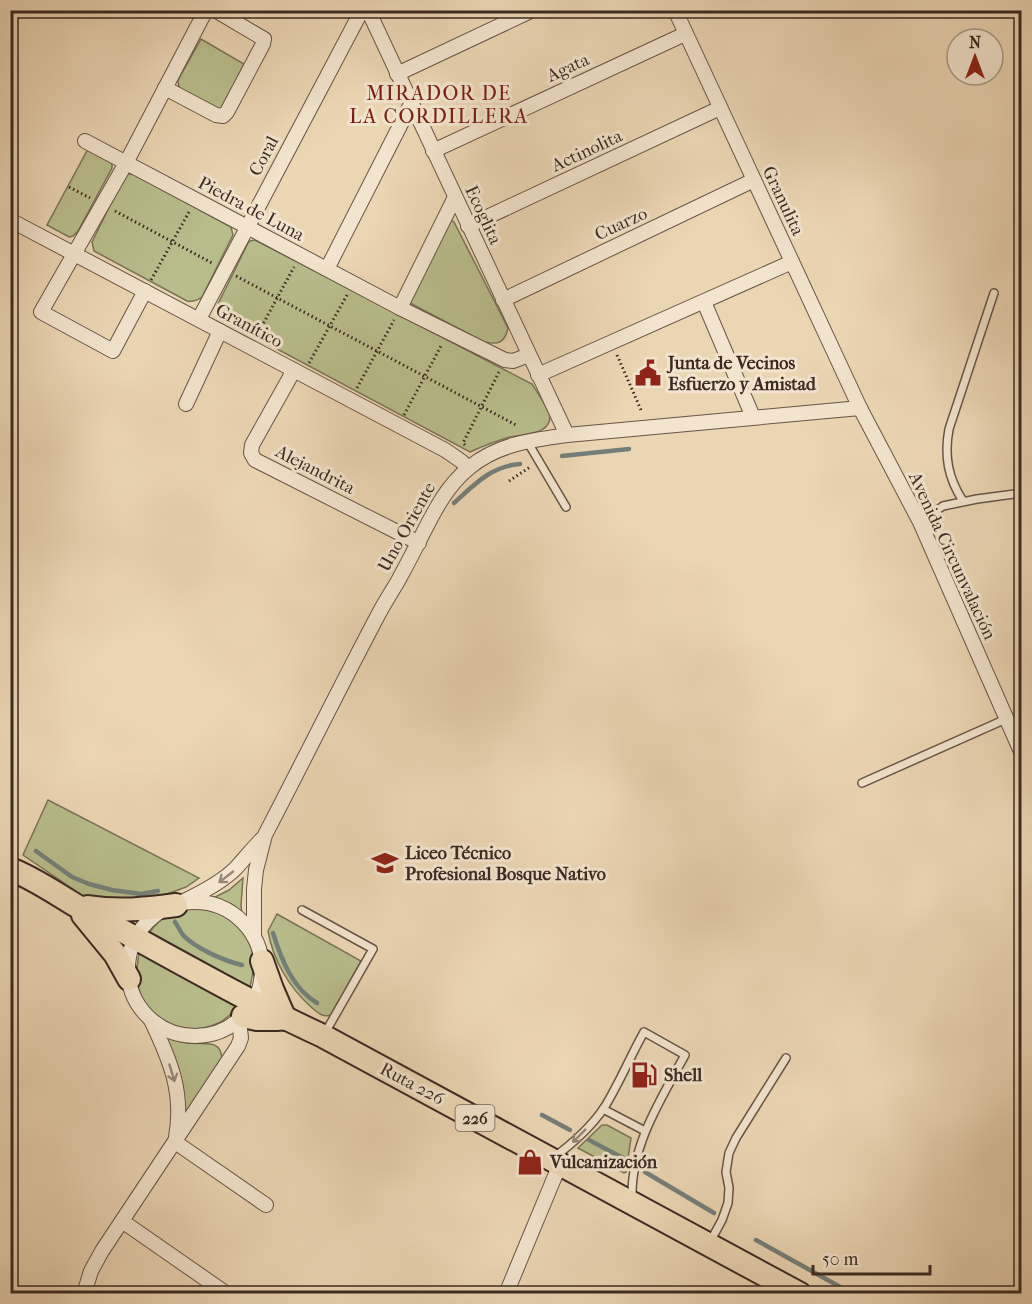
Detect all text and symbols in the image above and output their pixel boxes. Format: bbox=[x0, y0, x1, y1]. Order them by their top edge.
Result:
north arrow bbox=[945, 27, 1005, 87]
text: N bbox=[969, 33, 982, 52]
street label: Agata bbox=[543, 49, 593, 87]
district label: MIRADOR DE LA CORDILLERA bbox=[349, 82, 529, 128]
street label: Actinolita bbox=[547, 125, 626, 177]
street label: Coral bbox=[245, 132, 283, 180]
street label: Granulita bbox=[758, 163, 808, 240]
street label: Piedra de Luna bbox=[194, 172, 308, 246]
street label: Ecoglita bbox=[460, 182, 506, 248]
street label: Cuarzo bbox=[591, 203, 651, 245]
street label: Granítico bbox=[212, 300, 286, 352]
place label: Junta de Vecinos Esfuerzo y Amistad bbox=[666, 353, 817, 395]
public building icon: Junta de Vecinos Esfuerzo y Amistad bbox=[633, 358, 663, 388]
street label: Alejandrita bbox=[271, 441, 359, 499]
street label: Avenida Circunvalación bbox=[903, 468, 1000, 644]
street label: Uno Oriente bbox=[374, 479, 440, 575]
place label: Liceo Técnico Profesional Bosque Nativo bbox=[405, 843, 606, 885]
school or university icon: Liceo Técnico Profesional Bosque Nativo bbox=[370, 848, 400, 878]
one-way arrow bbox=[218, 870, 234, 883]
street label: Ruta 226 bbox=[376, 1058, 448, 1110]
fuel station icon: Shell bbox=[629, 1060, 659, 1090]
one-way arrow bbox=[167, 1063, 178, 1082]
place label: Shell bbox=[664, 1065, 703, 1086]
road number: 226 bbox=[456, 1105, 494, 1131]
one-way arrow bbox=[571, 1128, 586, 1143]
shop icon: Vulcanización bbox=[515, 1147, 545, 1177]
place label: Vulcanización bbox=[549, 1152, 658, 1173]
scale bar bbox=[813, 1238, 930, 1276]
text: 50 m bbox=[822, 1249, 859, 1270]

